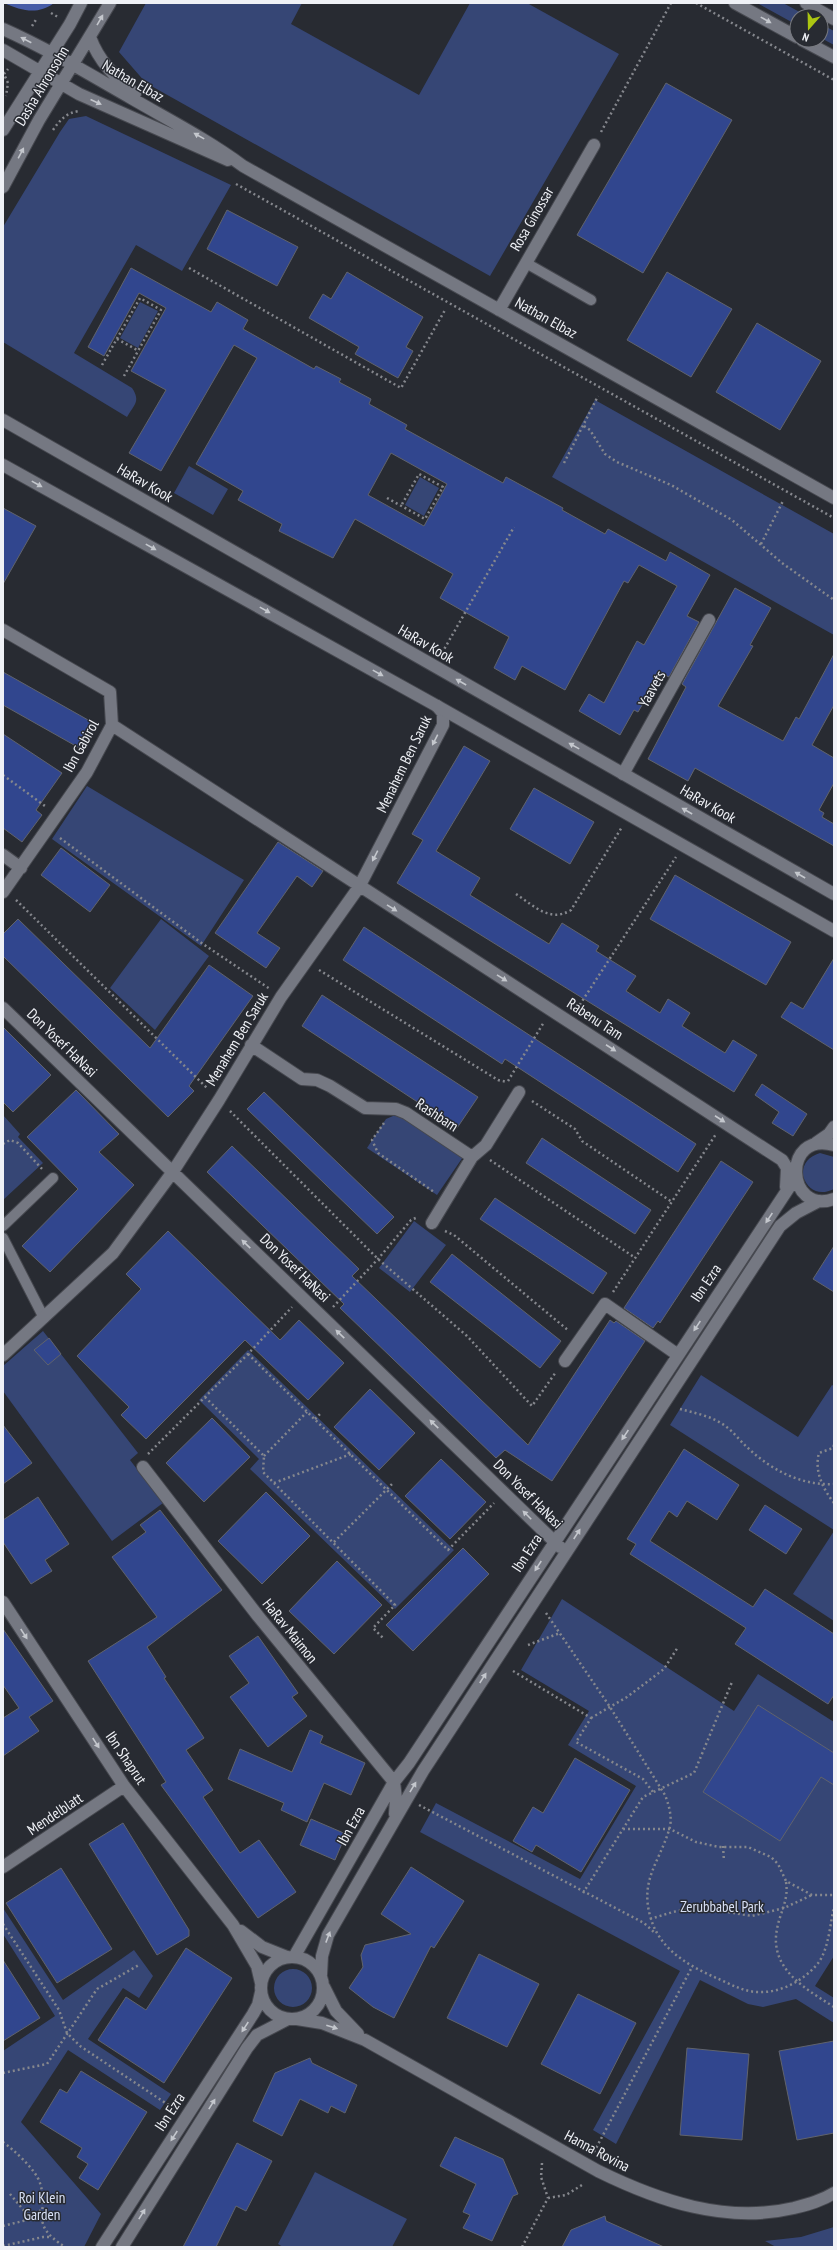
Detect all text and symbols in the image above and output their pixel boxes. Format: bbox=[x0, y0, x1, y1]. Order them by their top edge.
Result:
north arrow bbox=[789, 8, 829, 48]
one-way arrow bbox=[97, 14, 104, 26]
one-way arrow bbox=[760, 17, 772, 23]
text: N bbox=[800, 30, 811, 45]
one-way arrow bbox=[20, 37, 32, 43]
street label: Dasha Ahronsohn bbox=[10, 42, 73, 129]
street label: Nathan Elbaz bbox=[99, 55, 168, 106]
one-way arrow bbox=[90, 99, 101, 105]
one-way arrow bbox=[193, 133, 205, 140]
one-way arrow bbox=[18, 147, 25, 158]
street label: Rosa Ginossar bbox=[506, 182, 558, 254]
street label: Nathan Elbaz bbox=[512, 293, 581, 342]
street label: HaRav Kook bbox=[114, 459, 177, 506]
one-way arrow bbox=[31, 481, 43, 488]
one-way arrow bbox=[145, 544, 157, 551]
one-way arrow bbox=[259, 607, 270, 614]
street label: HaRav Kook bbox=[395, 620, 458, 667]
street label: Yaavets bbox=[634, 667, 669, 710]
one-way arrow bbox=[372, 670, 384, 677]
one-way arrow bbox=[455, 679, 467, 686]
street label: Menahem Ben Saruk bbox=[372, 712, 435, 816]
street label: Ibn Gabirol bbox=[58, 716, 103, 775]
one-way arrow bbox=[432, 734, 439, 746]
one-way arrow bbox=[568, 743, 580, 750]
street label: HaRav Kook bbox=[677, 780, 740, 827]
one-way arrow bbox=[681, 807, 693, 814]
one-way arrow bbox=[372, 850, 379, 861]
one-way arrow bbox=[794, 871, 806, 878]
one-way arrow bbox=[387, 904, 397, 912]
one-way arrow bbox=[496, 974, 508, 981]
street label: Menahem Ben Saruk bbox=[201, 988, 272, 1089]
street label: Rabenu Tam bbox=[564, 993, 627, 1044]
street label: Don Yosef HaNasi bbox=[23, 1004, 102, 1081]
one-way arrow bbox=[606, 1044, 616, 1052]
street label: Rashbam bbox=[412, 1094, 462, 1135]
one-way arrow bbox=[715, 1115, 725, 1123]
one-way arrow bbox=[765, 1213, 773, 1223]
street label: Don Yosef HaNasi bbox=[256, 1229, 335, 1306]
one-way arrow bbox=[241, 1239, 251, 1248]
street label: Ibn Ezra bbox=[686, 1260, 725, 1305]
one-way arrow bbox=[693, 1321, 701, 1331]
one-way arrow bbox=[335, 1329, 345, 1339]
one-way arrow bbox=[429, 1419, 439, 1429]
one-way arrow bbox=[621, 1429, 629, 1440]
street label: Don Yosef HaNasi bbox=[490, 1455, 567, 1532]
one-way arrow bbox=[522, 1510, 532, 1519]
one-way arrow bbox=[573, 1529, 581, 1539]
street label: Ibn Ezra bbox=[507, 1530, 546, 1575]
one-way arrow bbox=[534, 1561, 542, 1571]
street label: HaRav Maimon bbox=[259, 1595, 322, 1667]
one-way arrow bbox=[21, 1628, 28, 1640]
one-way arrow bbox=[479, 1673, 487, 1683]
street label: Ibn Shaprut bbox=[102, 1728, 151, 1788]
one-way arrow bbox=[92, 1738, 100, 1748]
one-way arrow bbox=[409, 1781, 416, 1793]
street label: Mendelblatt bbox=[23, 1788, 86, 1839]
street label: Ibn Ezra bbox=[332, 1803, 369, 1849]
park label: Zerubbabel Park bbox=[680, 1897, 764, 1916]
one-way arrow bbox=[326, 1931, 332, 1943]
one-way arrow bbox=[241, 2022, 249, 2032]
one-way arrow bbox=[326, 2024, 338, 2030]
street label: Ibn Ezra bbox=[150, 2089, 189, 2134]
one-way arrow bbox=[208, 2099, 216, 2109]
street label: Hanna Rovina bbox=[561, 2126, 633, 2176]
one-way arrow bbox=[170, 2131, 178, 2141]
park label: Roi Klein Garden bbox=[19, 2188, 65, 2224]
one-way arrow bbox=[139, 2208, 146, 2220]

